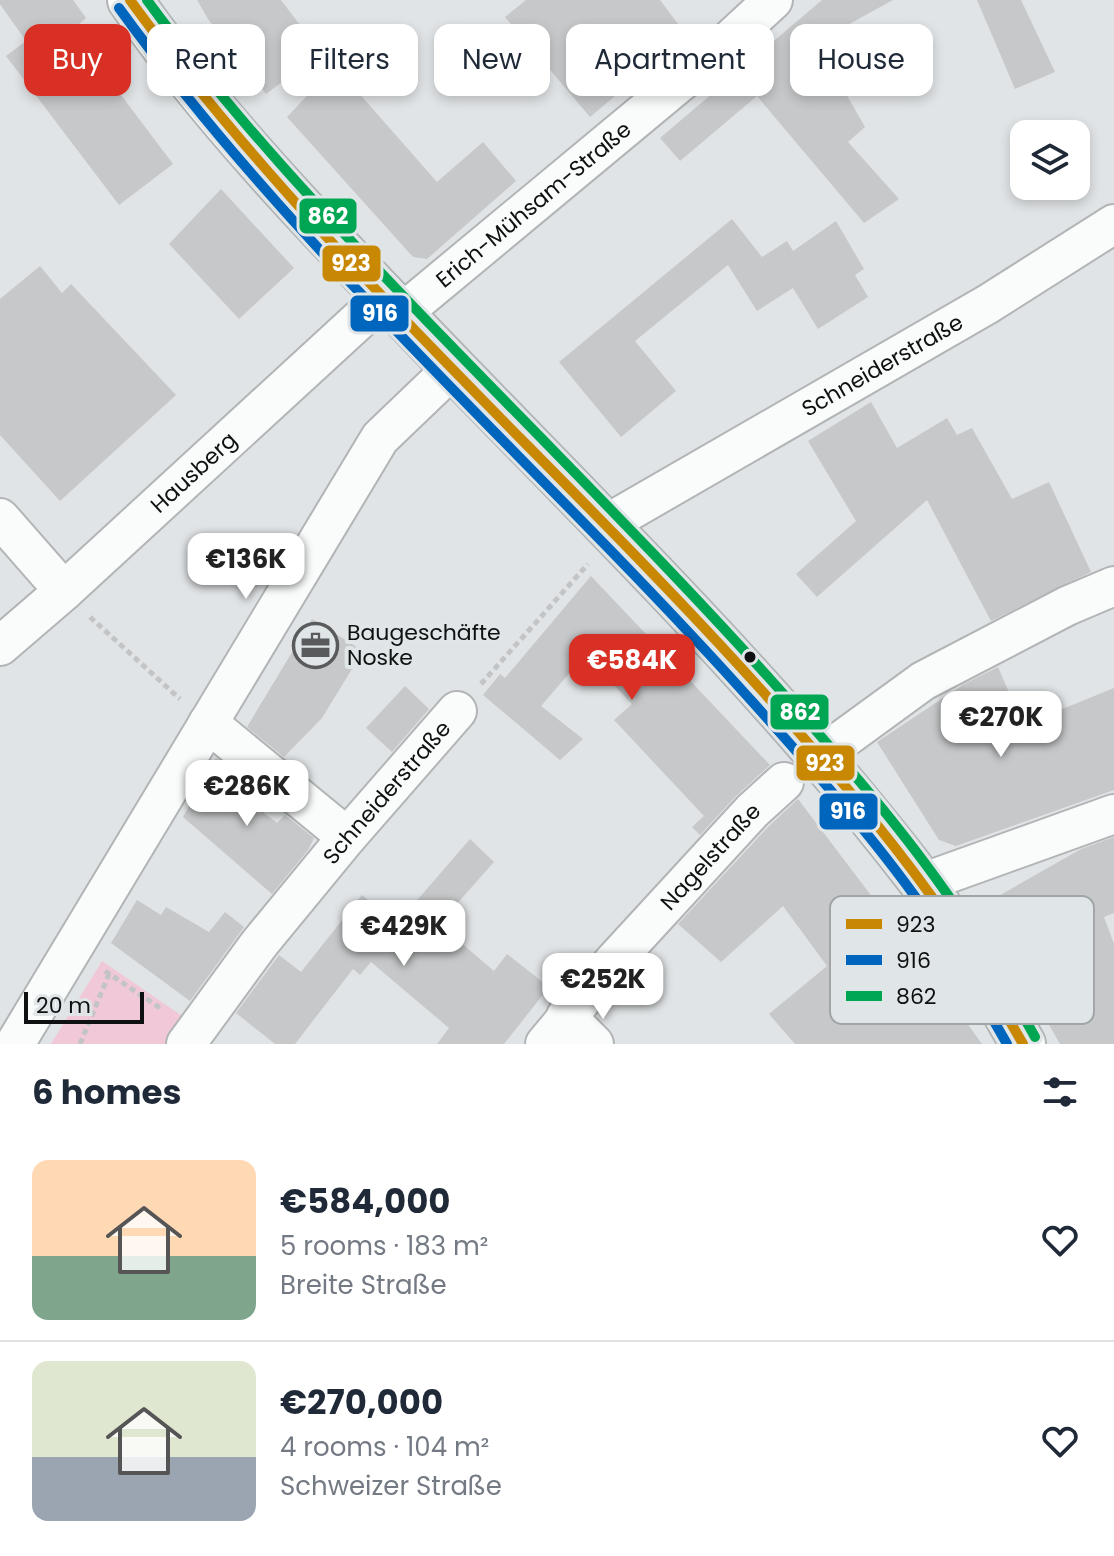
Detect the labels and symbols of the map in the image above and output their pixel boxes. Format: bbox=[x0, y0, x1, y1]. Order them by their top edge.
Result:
street label: Erich-Mühsam-Straße bbox=[429, 114, 638, 295]
line badge: 862 bbox=[298, 197, 358, 235]
text: 862 bbox=[308, 201, 348, 232]
line badge: 923 bbox=[321, 244, 382, 283]
text: 923 bbox=[331, 248, 371, 279]
line badge: 916 bbox=[349, 294, 410, 333]
text: 916 bbox=[362, 298, 398, 329]
street label: Schneiderstraße bbox=[796, 307, 969, 424]
street label: Hausberg bbox=[144, 425, 244, 520]
pin: €136K bbox=[190, 533, 302, 601]
place label: Baugeschäfte Noske bbox=[347, 617, 501, 673]
office icon: Baugeschäfte Noske bbox=[292, 621, 340, 669]
pin: €584K bbox=[576, 634, 688, 702]
unlabelled marker bbox=[742, 649, 758, 665]
pin: €270K bbox=[945, 691, 1057, 759]
line badge: 862 bbox=[769, 693, 830, 731]
text: 862 bbox=[780, 697, 820, 728]
street label: Schneiderstraße bbox=[316, 714, 458, 871]
line badge: 923 bbox=[795, 744, 856, 782]
text: 923 bbox=[805, 748, 845, 779]
pin: €286K bbox=[191, 760, 303, 828]
line badge: 916 bbox=[818, 792, 879, 831]
street label: Nagelstraße bbox=[653, 796, 768, 917]
text: 916 bbox=[830, 796, 866, 827]
legend bbox=[830, 896, 1094, 1024]
pin: €429K bbox=[348, 900, 460, 968]
text: 923 bbox=[896, 909, 935, 940]
text: 916 bbox=[896, 945, 931, 976]
pin: €252K bbox=[547, 953, 659, 1021]
text: 862 bbox=[896, 981, 937, 1012]
scale bar bbox=[24, 988, 144, 1024]

